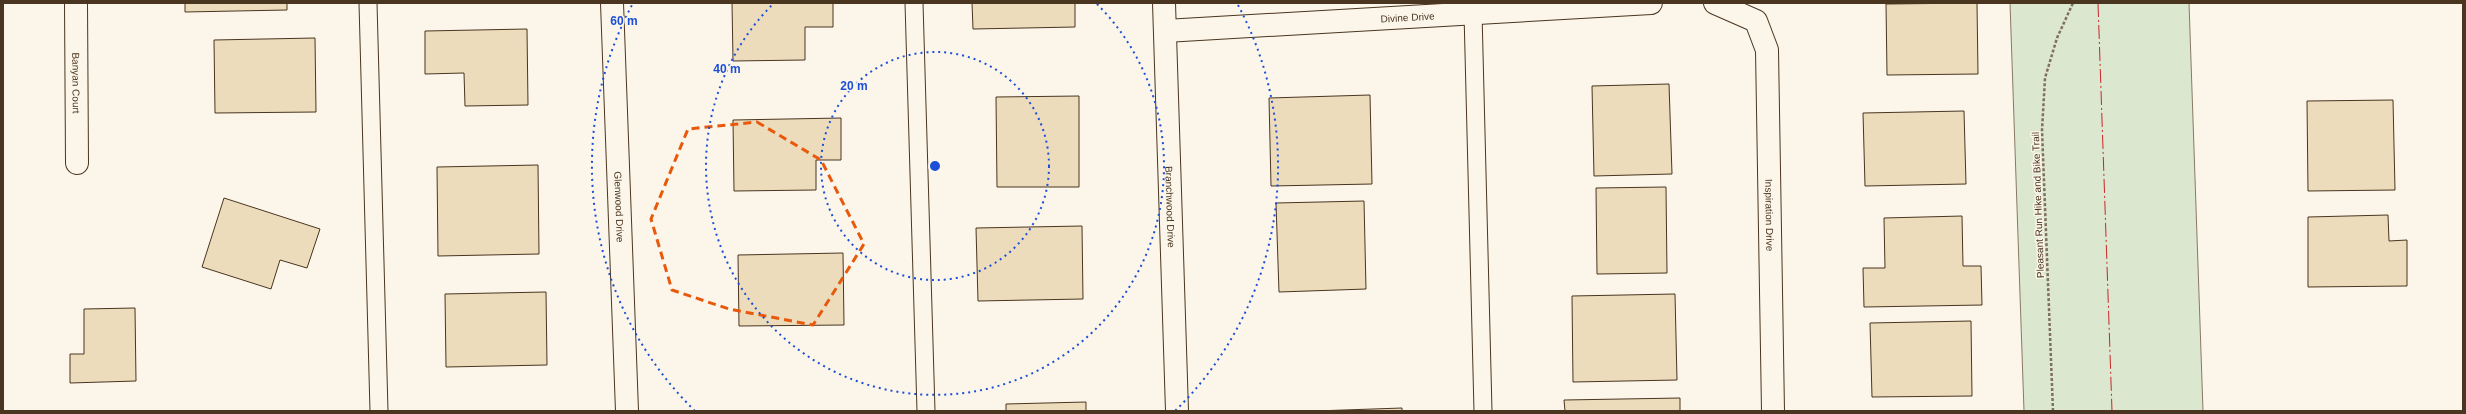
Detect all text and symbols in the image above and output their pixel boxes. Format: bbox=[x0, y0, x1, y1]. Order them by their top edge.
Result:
street label: Divine Drive bbox=[1380, 10, 1435, 24]
text: 60 m bbox=[610, 14, 638, 28]
street label: Banyan Court bbox=[71, 52, 82, 114]
text: 40 m bbox=[713, 62, 741, 76]
text: 20 m bbox=[840, 79, 868, 93]
street label: Pleasant Run Hike and Bike Trail bbox=[2030, 132, 2046, 278]
centre of rings bbox=[928, 159, 942, 173]
street label: Branchwood Drive bbox=[1164, 166, 1177, 248]
street label: Glenwood Drive bbox=[613, 171, 626, 243]
street label: Inspiration Drive bbox=[1764, 179, 1776, 252]

